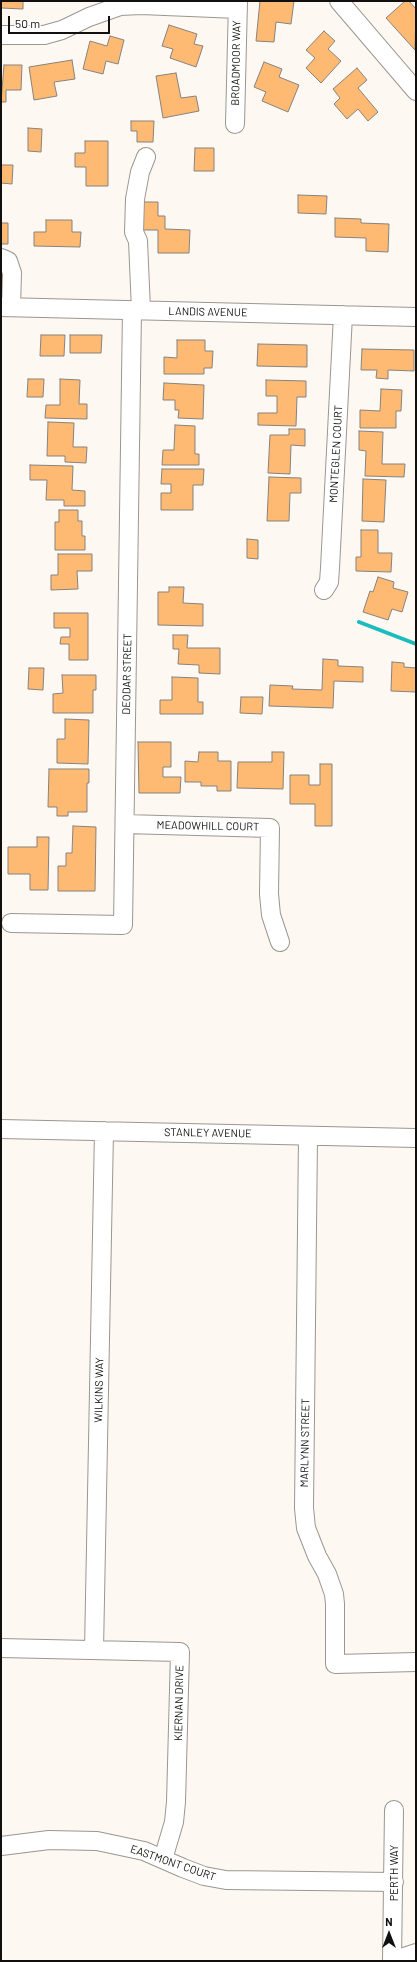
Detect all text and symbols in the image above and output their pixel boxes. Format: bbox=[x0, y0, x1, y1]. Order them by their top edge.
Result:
scale bar bbox=[10, 8, 112, 34]
text: 50 m bbox=[15, 16, 40, 30]
street label: BROADMOOR WAY bbox=[229, 20, 243, 106]
street label: LANDIS AVENUE bbox=[168, 305, 248, 319]
street label: MONTEGLEN COURT bbox=[327, 405, 345, 503]
street label: DEODAR STREET bbox=[120, 633, 134, 715]
street label: MEADOWHILL COURT bbox=[157, 819, 259, 833]
street label: STANLEY AVENUE bbox=[164, 1126, 252, 1140]
street label: WILKINS WAY bbox=[92, 1357, 106, 1423]
street label: MARLYNN STREET bbox=[298, 1398, 312, 1488]
street label: KIERNAN DRIVE bbox=[172, 1665, 186, 1741]
street label: EASTMONT COURT bbox=[128, 1842, 218, 1884]
street label: PERTH WAY bbox=[387, 1845, 401, 1901]
north arrow bbox=[369, 1914, 409, 1954]
text: N bbox=[385, 1915, 393, 1928]

